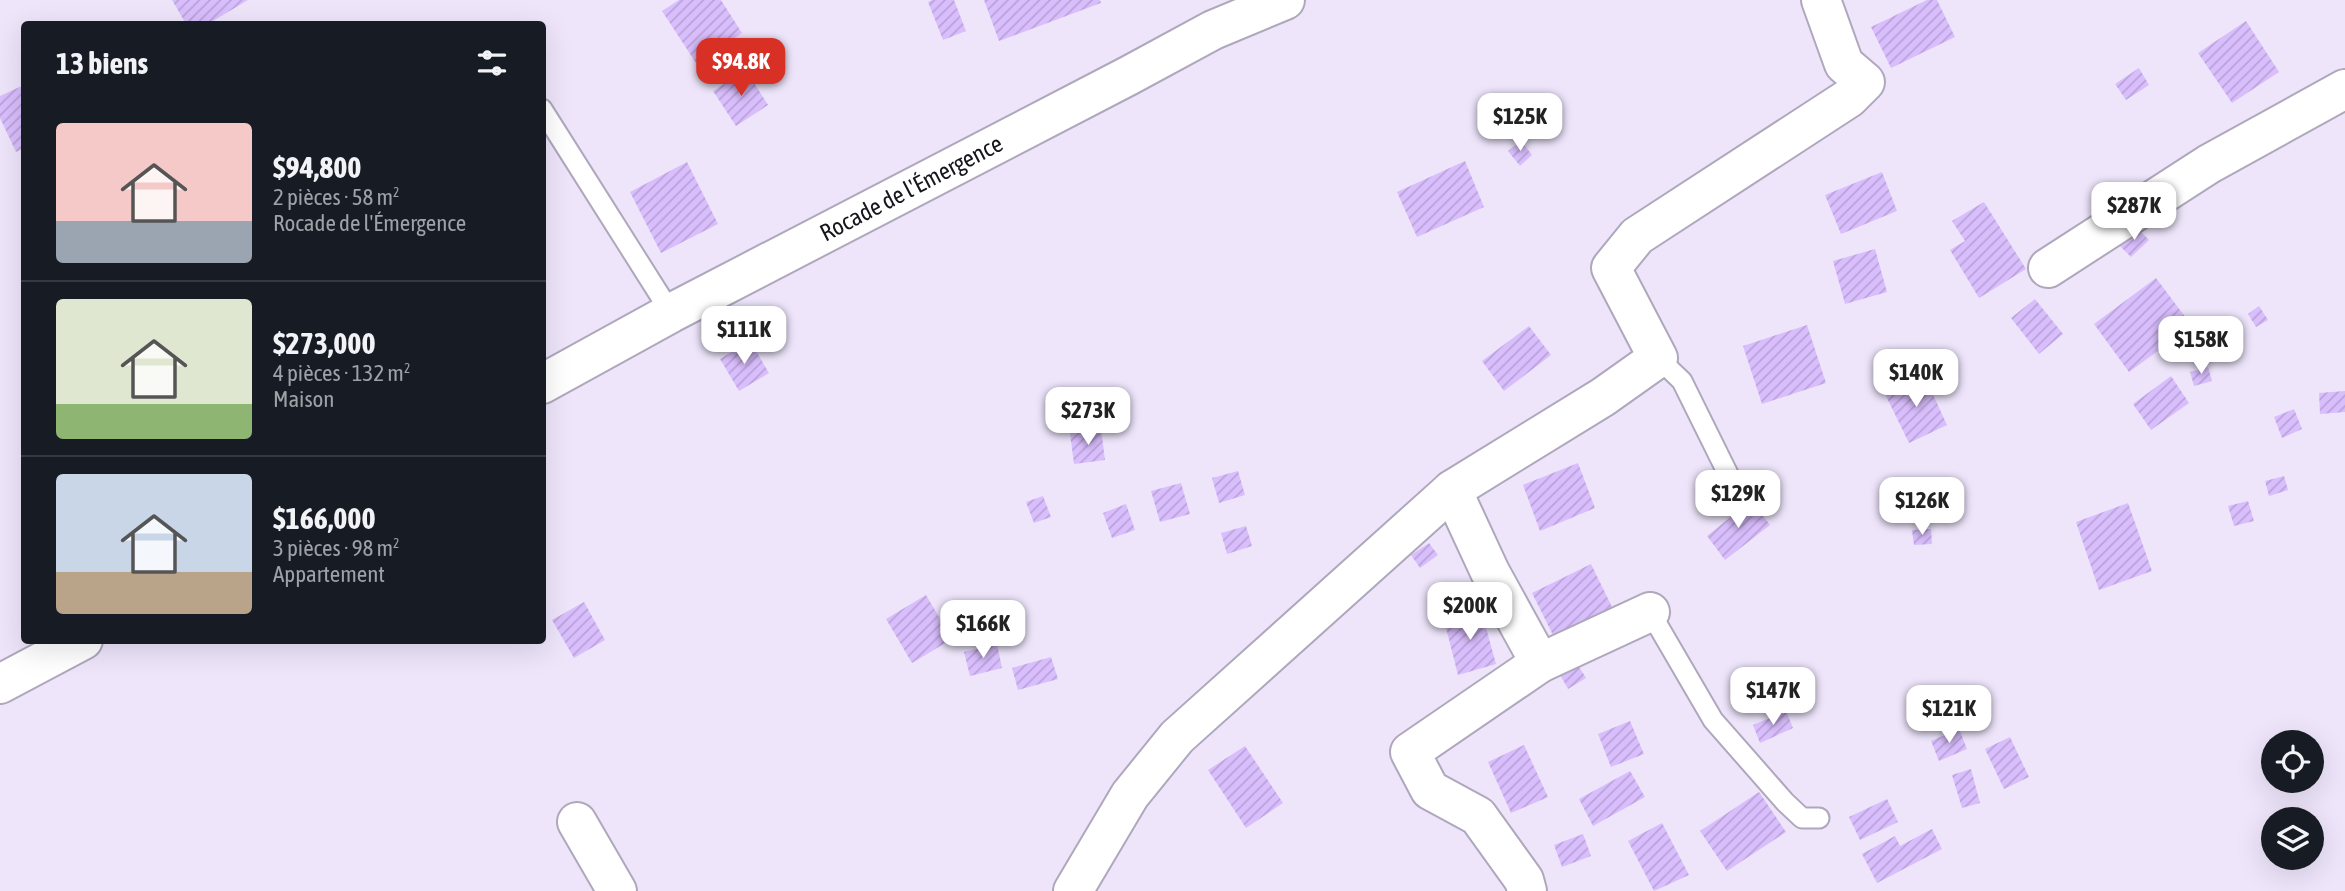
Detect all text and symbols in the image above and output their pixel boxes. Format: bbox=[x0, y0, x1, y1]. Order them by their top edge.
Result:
pin: $94.8K bbox=[684, 38, 798, 98]
icon: filters bbox=[473, 44, 511, 82]
text: 13 biens bbox=[56, 46, 148, 80]
text: $94.8K bbox=[712, 48, 770, 74]
pin: $125K bbox=[1471, 94, 1569, 153]
text: $125K bbox=[1493, 103, 1547, 129]
street label: Rocade de l'Émergence bbox=[815, 129, 1007, 246]
text: $94,800 bbox=[273, 150, 361, 184]
icon: home bbox=[112, 151, 196, 235]
pin: $287K bbox=[2085, 182, 2183, 242]
text: 2 pièces · 58 m² bbox=[273, 184, 400, 210]
text: $287K bbox=[2107, 192, 2161, 218]
text: Rocade de l'Émergence bbox=[273, 210, 466, 236]
pin: $111K bbox=[695, 306, 793, 366]
text: $111K bbox=[717, 316, 771, 342]
pin: $158K bbox=[2152, 316, 2250, 376]
text: $273,000 bbox=[273, 326, 376, 360]
text: $158K bbox=[2174, 326, 2228, 352]
icon: home bbox=[112, 327, 196, 411]
pin: $140K bbox=[1867, 350, 1965, 409]
text: $140K bbox=[1889, 359, 1943, 385]
text: 4 pièces · 132 m² bbox=[273, 360, 410, 386]
text: Maison bbox=[273, 386, 334, 412]
pin: $273K bbox=[1039, 388, 1137, 447]
text: $273K bbox=[1061, 397, 1115, 423]
pin: $129K bbox=[1689, 470, 1787, 530]
pin: $126K bbox=[1873, 477, 1971, 537]
text: $129K bbox=[1711, 480, 1765, 506]
text: $126K bbox=[1895, 487, 1949, 513]
text: $166,000 bbox=[273, 501, 376, 535]
icon: home bbox=[112, 502, 196, 586]
text: 3 pièces · 98 m² bbox=[273, 535, 400, 561]
text: Appartement bbox=[273, 561, 385, 587]
pin: $200K bbox=[1421, 582, 1519, 642]
text: $200K bbox=[1443, 592, 1497, 618]
pin: $166K bbox=[934, 600, 1032, 660]
text: $166K bbox=[956, 610, 1010, 636]
pin: $147K bbox=[1724, 668, 1822, 727]
text: $147K bbox=[1746, 677, 1800, 703]
pin: $121K bbox=[1900, 686, 1998, 745]
text: $121K bbox=[1922, 695, 1976, 721]
map controls bbox=[2261, 730, 2324, 870]
button: locate bbox=[2261, 730, 2324, 793]
button: layers bbox=[2261, 807, 2324, 870]

